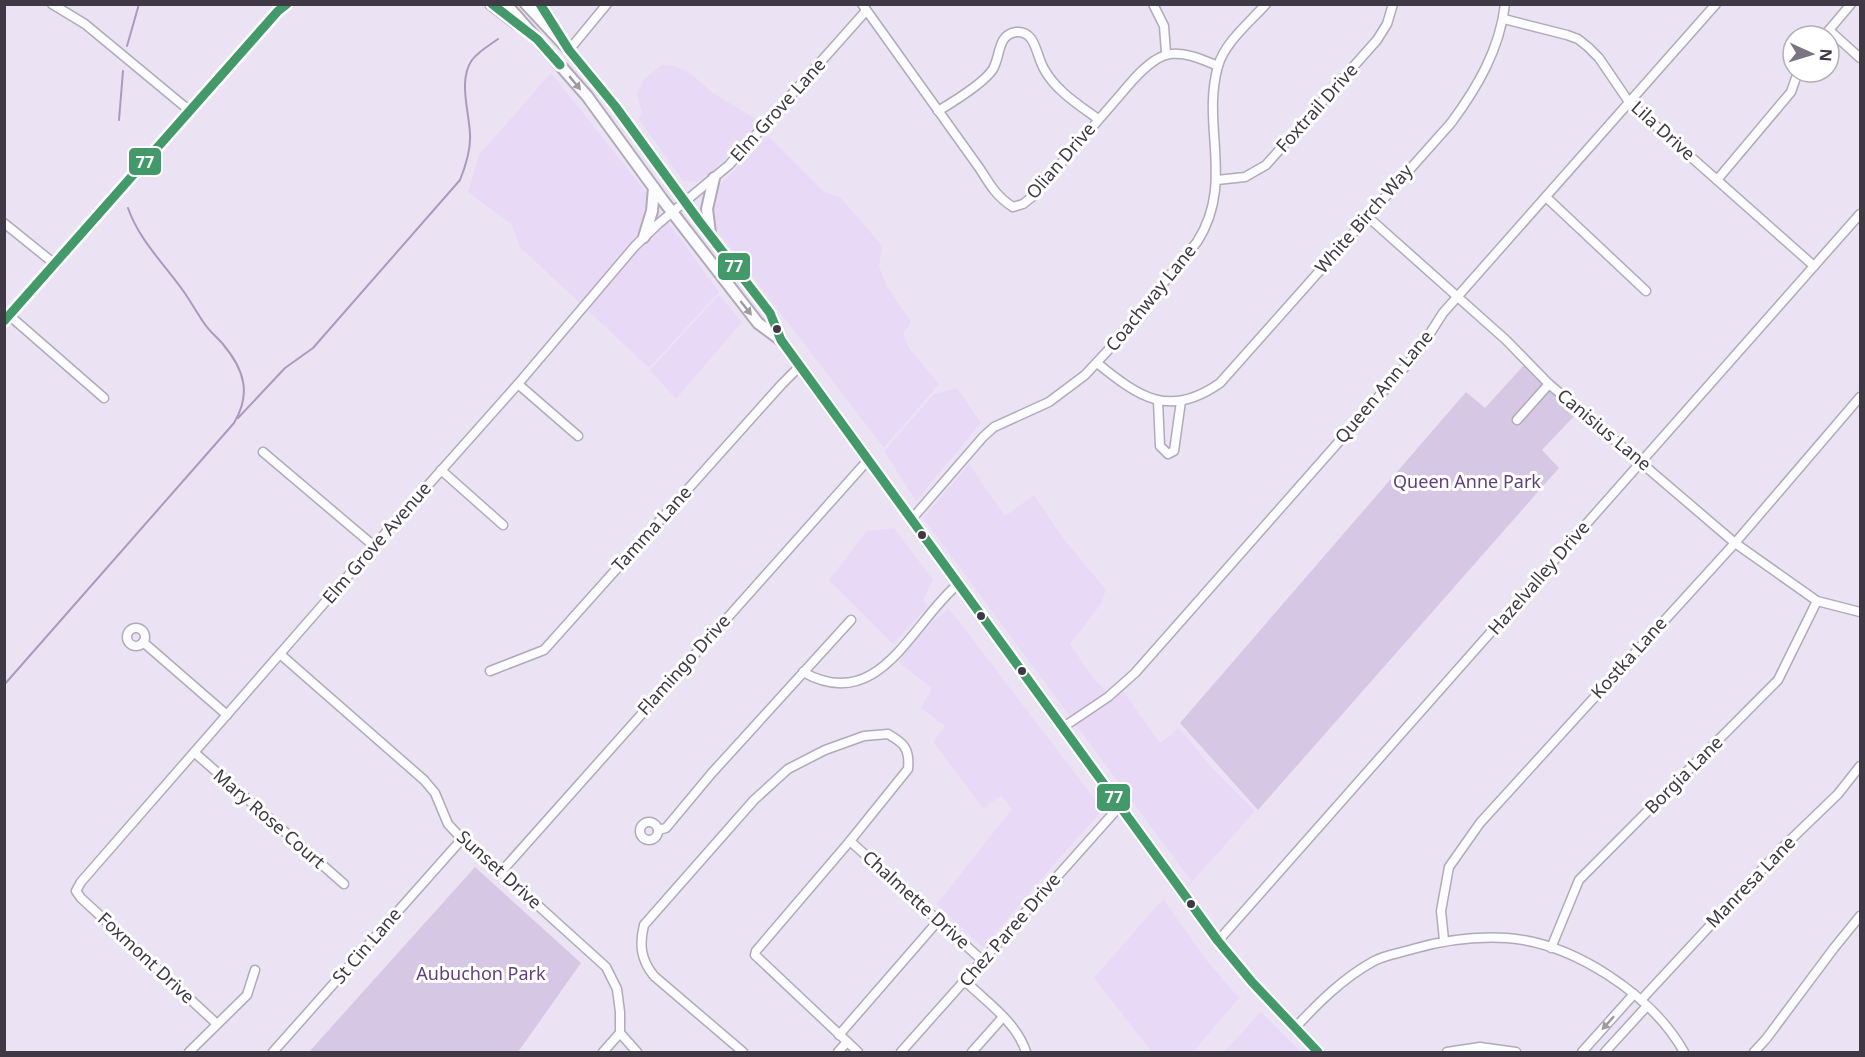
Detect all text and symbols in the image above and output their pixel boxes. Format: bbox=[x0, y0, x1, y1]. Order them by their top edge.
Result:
north arrow bbox=[1781, 24, 1841, 84]
text: N bbox=[1815, 48, 1837, 62]
street label: Elm Grove Lane bbox=[724, 52, 830, 166]
street label: Foxtrail Drive bbox=[1270, 58, 1362, 157]
one-way arrow bbox=[569, 75, 582, 91]
street label: Lila Drive bbox=[1627, 95, 1701, 165]
street label: Olian Drive bbox=[1020, 117, 1100, 204]
line badge: 77 bbox=[128, 147, 162, 176]
text: 77 bbox=[136, 151, 154, 173]
street label: White Birch Way bbox=[1309, 158, 1418, 278]
street label: Coachway Lane bbox=[1100, 239, 1201, 356]
line badge: 77 bbox=[717, 252, 751, 281]
text: 77 bbox=[725, 255, 743, 277]
one-way arrow bbox=[740, 300, 752, 315]
unlabelled marker bbox=[771, 323, 783, 335]
street label: Queen Ann Lane bbox=[1329, 325, 1438, 448]
street label: Canisius Lane bbox=[1553, 383, 1657, 476]
park label: Queen Anne Park bbox=[1393, 469, 1541, 493]
street label: Elm Grove Avenue bbox=[317, 476, 436, 608]
street label: Tamma Lane bbox=[606, 480, 696, 576]
street label: Hazelvalley Drive bbox=[1482, 515, 1594, 639]
unlabelled marker bbox=[916, 529, 928, 541]
street label: Flamingo Drive bbox=[632, 609, 735, 720]
unlabelled marker bbox=[975, 610, 987, 622]
street label: Kostka Lane bbox=[1585, 611, 1671, 703]
unlabelled marker bbox=[1016, 665, 1028, 677]
street label: Borgia Lane bbox=[1639, 730, 1728, 819]
street label: Mary Rose Court bbox=[209, 763, 331, 874]
line badge: 77 bbox=[1096, 783, 1131, 812]
text: 77 bbox=[1105, 786, 1123, 808]
street label: Sunset Drive bbox=[452, 825, 547, 914]
street label: Manresa Lane bbox=[1700, 830, 1800, 932]
street label: Chalmette Drive bbox=[858, 845, 975, 954]
street label: Chez Paree Drive bbox=[953, 867, 1065, 991]
unlabelled marker bbox=[1185, 898, 1197, 910]
street label: St Cin Lane bbox=[326, 902, 406, 989]
street label: Foxmont Drive bbox=[93, 906, 200, 1008]
park label: Aubuchon Park bbox=[416, 961, 546, 985]
one-way arrow bbox=[1601, 1016, 1615, 1031]

